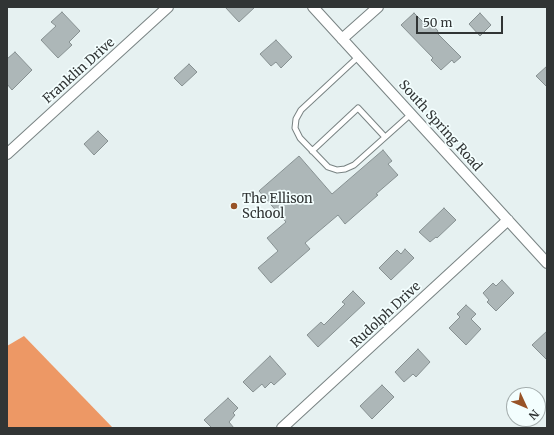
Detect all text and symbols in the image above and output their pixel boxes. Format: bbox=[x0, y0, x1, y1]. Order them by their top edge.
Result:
scale bar bbox=[418, 8, 505, 34]
text: 50 m bbox=[423, 15, 452, 30]
street label: Franklin Drive bbox=[40, 35, 118, 107]
street label: South Spring Road bbox=[395, 77, 485, 175]
place label: The Ellison School bbox=[242, 191, 313, 222]
marker: The Ellison School bbox=[229, 201, 239, 211]
street label: Rudolph Drive bbox=[348, 279, 424, 351]
north arrow bbox=[506, 387, 546, 427]
text: N bbox=[526, 407, 542, 423]

